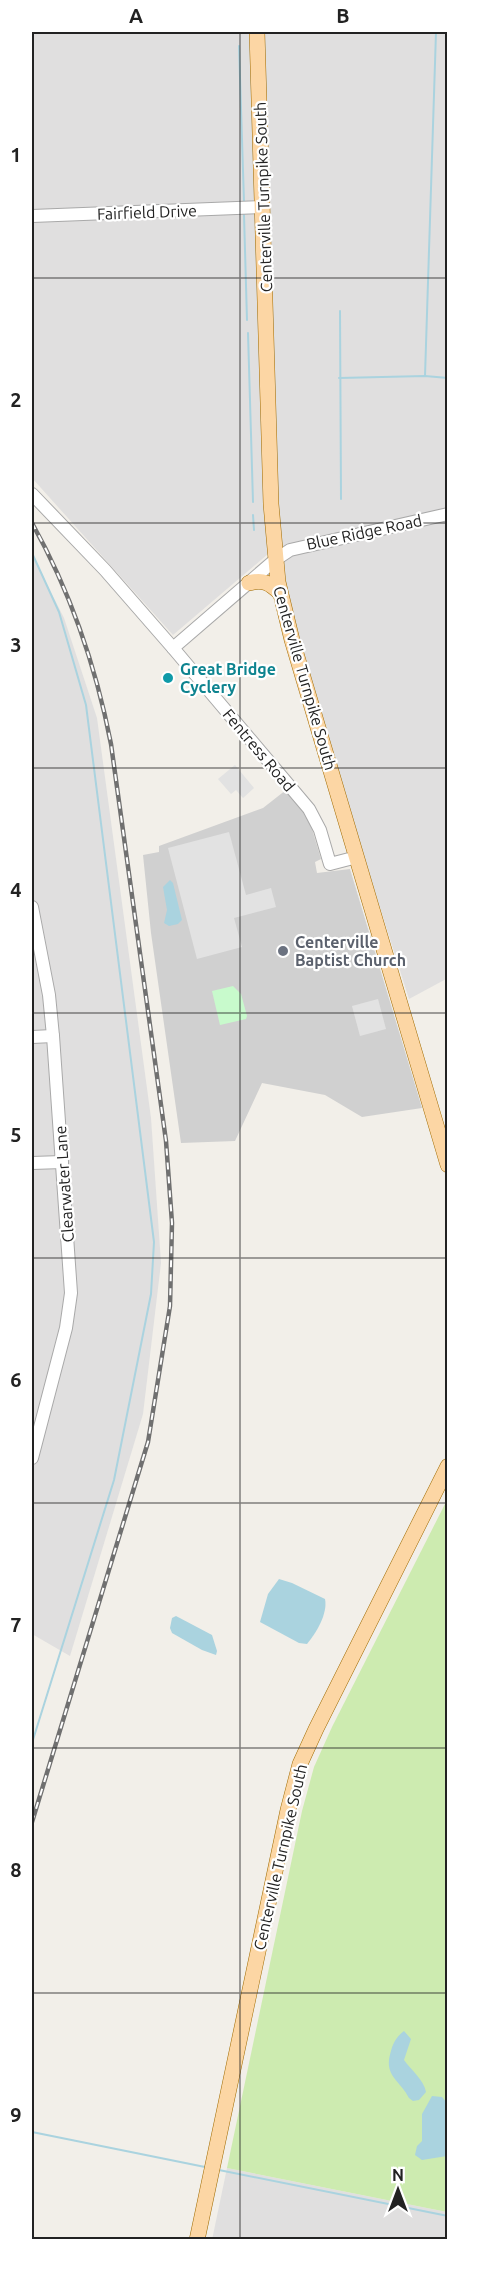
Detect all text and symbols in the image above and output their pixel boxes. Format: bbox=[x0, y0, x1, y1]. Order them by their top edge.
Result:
text: A bbox=[129, 4, 143, 27]
text: B bbox=[336, 4, 350, 27]
street label: Centerville Turnpike South bbox=[251, 102, 275, 292]
text: 1 bbox=[10, 143, 22, 166]
street label: Fairfield Drive bbox=[97, 201, 197, 223]
text: 2 bbox=[10, 388, 22, 411]
street label: Blue Ridge Road bbox=[305, 511, 423, 553]
street label: Centerville Turnpike South bbox=[270, 584, 340, 772]
text: 3 bbox=[10, 633, 22, 656]
place label: Great Bridge Cyclery bbox=[180, 660, 276, 696]
marker: Great Bridge Cyclery bbox=[161, 671, 175, 685]
street label: Fentress Road bbox=[219, 705, 299, 795]
text: 4 bbox=[10, 878, 22, 901]
place label: Centerville Baptist Church bbox=[295, 933, 406, 969]
marker: Centerville Baptist Church bbox=[276, 944, 290, 958]
text: 5 bbox=[10, 1123, 22, 1146]
street label: Clearwater Lane bbox=[51, 1125, 77, 1243]
text: 6 bbox=[10, 1368, 22, 1391]
text: 7 bbox=[10, 1613, 22, 1636]
street label: Centerville Turnpike South bbox=[250, 1762, 310, 1952]
text: 8 bbox=[10, 1858, 22, 1881]
text: 9 bbox=[10, 2103, 22, 2126]
north arrow bbox=[368, 2160, 428, 2220]
text: N bbox=[392, 2166, 404, 2184]

